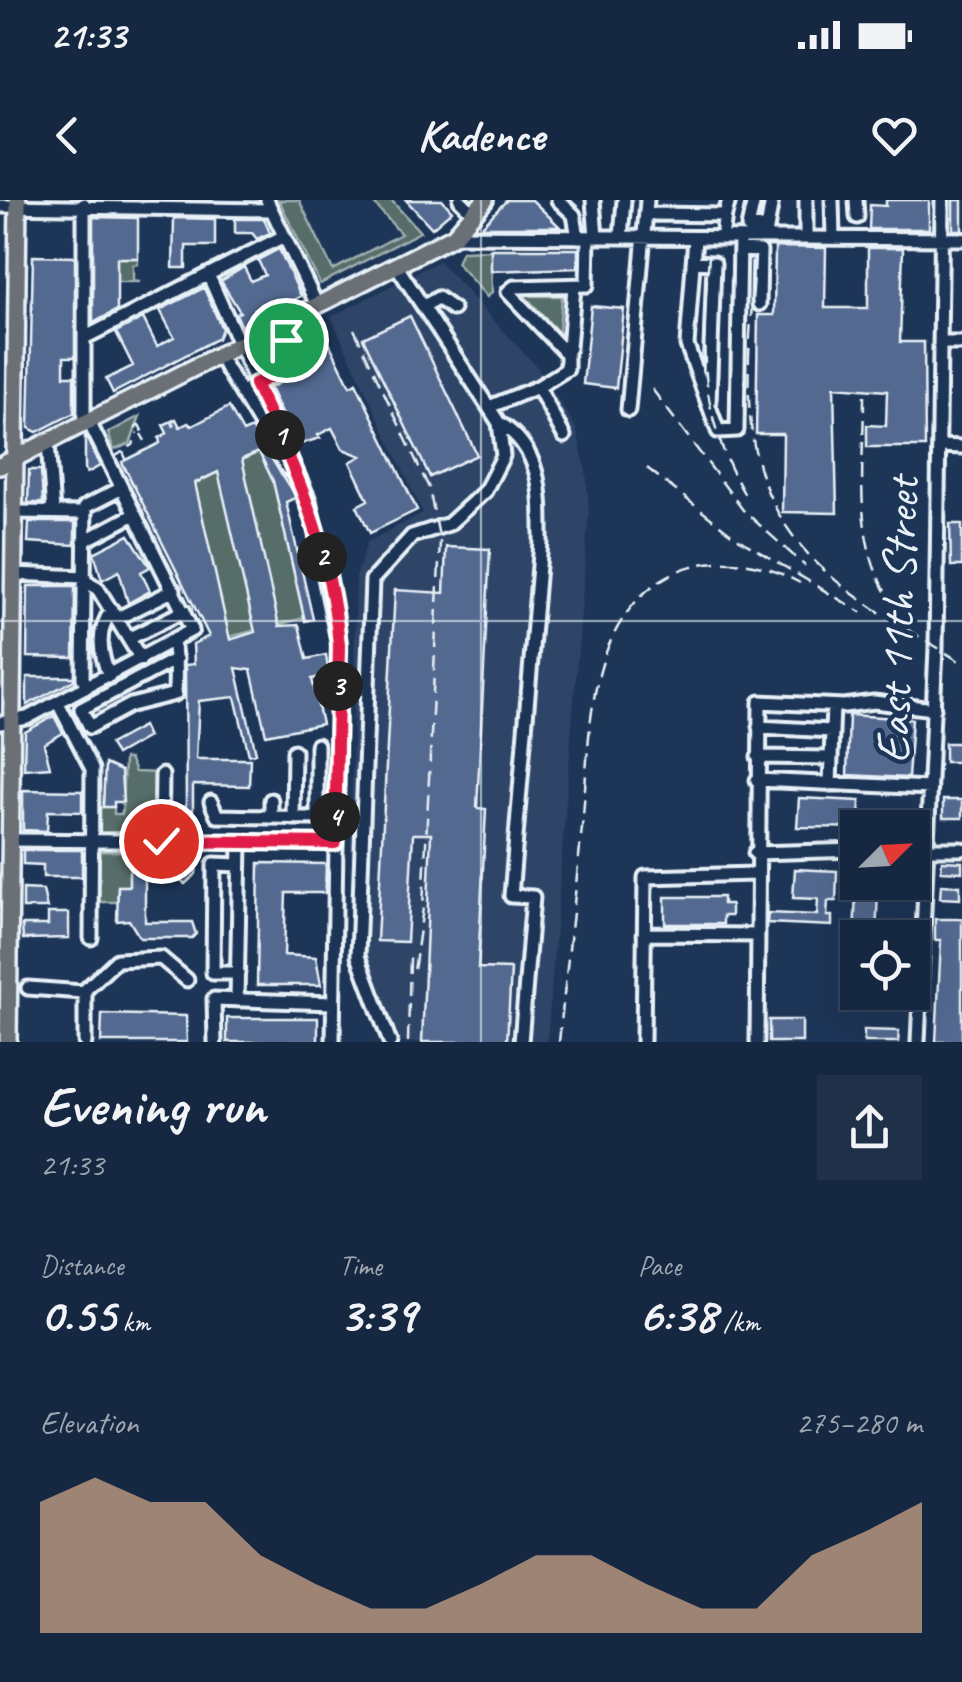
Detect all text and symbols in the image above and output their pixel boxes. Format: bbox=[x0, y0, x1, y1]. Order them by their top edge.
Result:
text: 21:33 bbox=[50, 12, 126, 59]
text: Kadence bbox=[417, 107, 545, 164]
icon: back bbox=[40, 108, 95, 163]
icon: heart bbox=[867, 108, 922, 163]
pin bbox=[244, 298, 329, 383]
icon: arrive bbox=[259, 313, 314, 368]
pin: 1 bbox=[255, 410, 305, 460]
text: 1 bbox=[274, 417, 286, 452]
street label: East 11th Street bbox=[862, 472, 932, 764]
pin: 2 bbox=[297, 532, 347, 582]
text: 2 bbox=[316, 539, 328, 574]
pin: 3 bbox=[313, 661, 363, 711]
text: 3 bbox=[332, 668, 344, 703]
pin: 4 bbox=[310, 792, 360, 842]
pin bbox=[119, 799, 204, 884]
text: 4 bbox=[329, 799, 341, 834]
north arrow bbox=[840, 810, 930, 900]
map controls bbox=[840, 810, 930, 1010]
icon: check bbox=[134, 814, 189, 869]
button: locate bbox=[840, 920, 930, 1010]
text: Evening run bbox=[40, 1071, 265, 1141]
button: share bbox=[817, 1075, 922, 1180]
text: 21:33 bbox=[40, 1144, 104, 1185]
text: Distance bbox=[40, 1248, 124, 1283]
text: Time bbox=[339, 1248, 382, 1283]
text: Pace bbox=[638, 1248, 681, 1283]
text: 0.55 bbox=[40, 1283, 116, 1346]
text: 3:39 bbox=[339, 1283, 416, 1346]
text: 6:38 bbox=[638, 1283, 716, 1346]
text: km bbox=[116, 1304, 150, 1339]
text: /km bbox=[716, 1304, 760, 1339]
text: Elevation bbox=[40, 1402, 138, 1443]
text: 275–280 m bbox=[796, 1402, 922, 1443]

